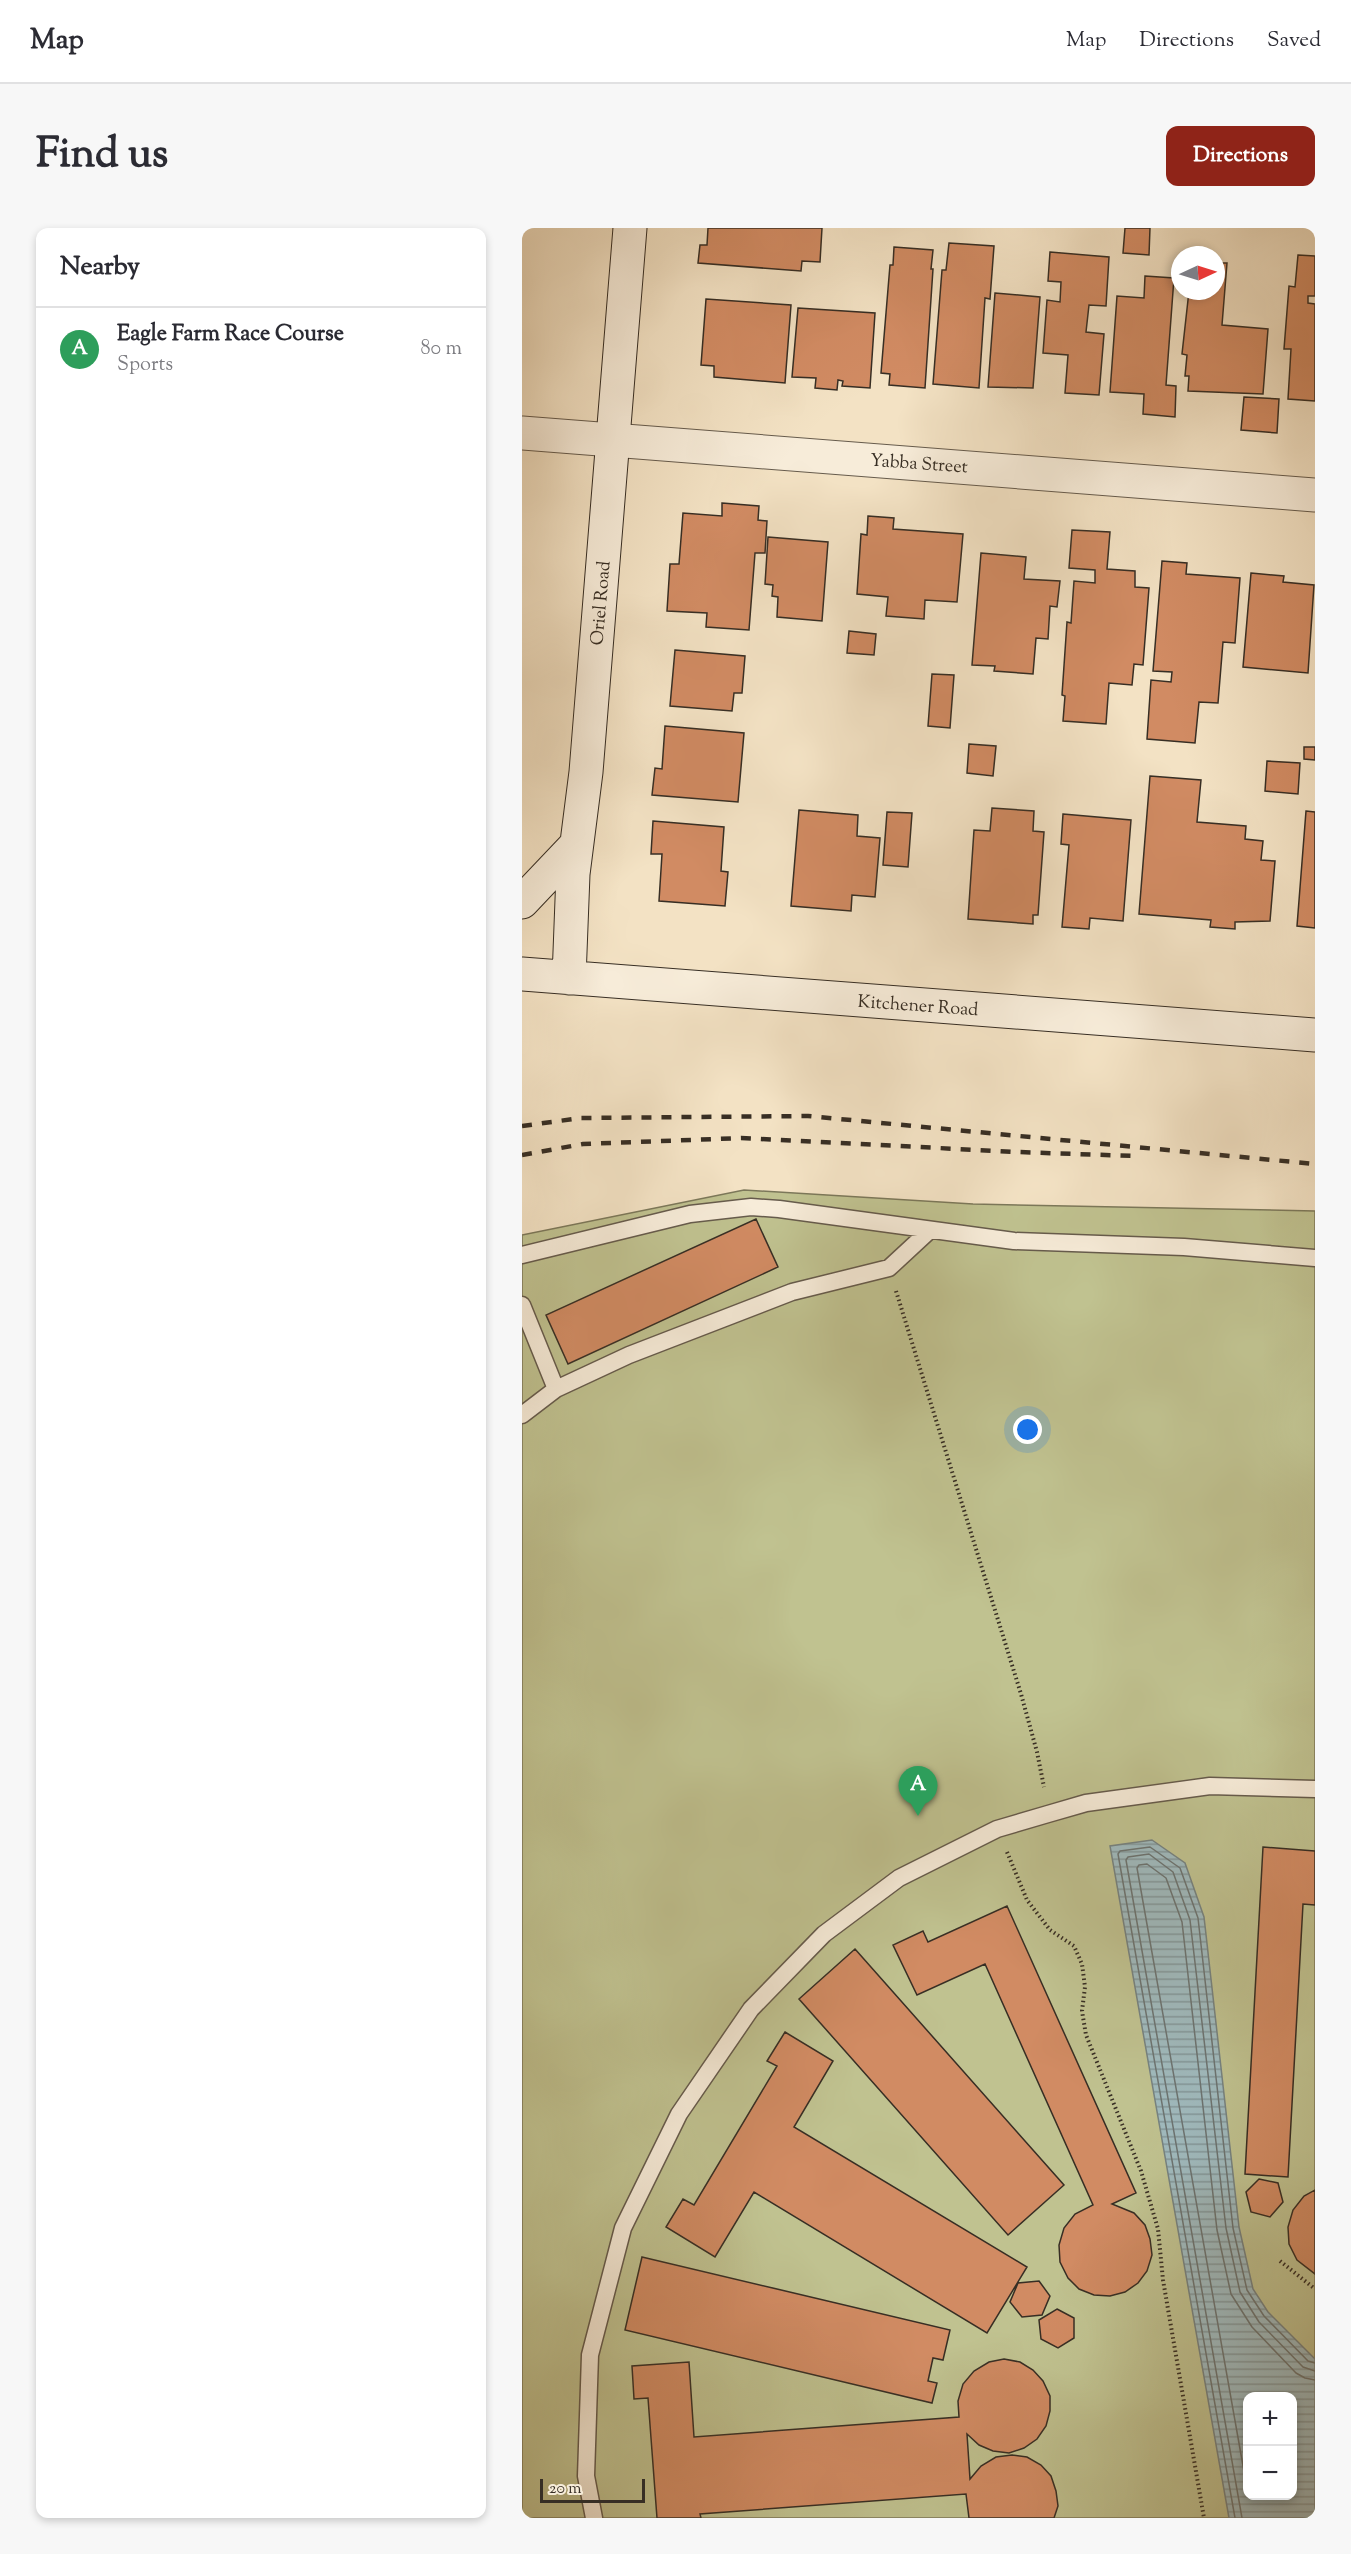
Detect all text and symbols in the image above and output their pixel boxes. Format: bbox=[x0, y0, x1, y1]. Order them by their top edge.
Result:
text: Map bbox=[30, 21, 84, 61]
text: Map bbox=[1066, 26, 1106, 56]
text: Directions bbox=[1139, 26, 1234, 56]
text: Saved bbox=[1267, 26, 1321, 56]
text: Find us bbox=[36, 126, 168, 186]
button: Directions bbox=[1166, 126, 1315, 186]
north arrow bbox=[1171, 246, 1225, 300]
text: Nearby bbox=[60, 249, 140, 286]
text: Eagle Farm Race Course bbox=[117, 319, 344, 351]
text: A bbox=[71, 335, 88, 364]
text: 80 m bbox=[421, 335, 462, 364]
text: Sports bbox=[117, 351, 173, 380]
street label: Yabba Street bbox=[869, 449, 969, 481]
street label: Oriel Road bbox=[585, 560, 619, 647]
street label: Kitchener Road bbox=[857, 990, 979, 1024]
your location bbox=[1013, 1415, 1042, 1444]
pin: A bbox=[898, 1766, 938, 1816]
map controls bbox=[1243, 2392, 1297, 2500]
button: + bbox=[1243, 2392, 1297, 2446]
button: − bbox=[1243, 2446, 1297, 2500]
scale bar bbox=[540, 2476, 645, 2504]
text: 20 m bbox=[549, 2478, 582, 2501]

